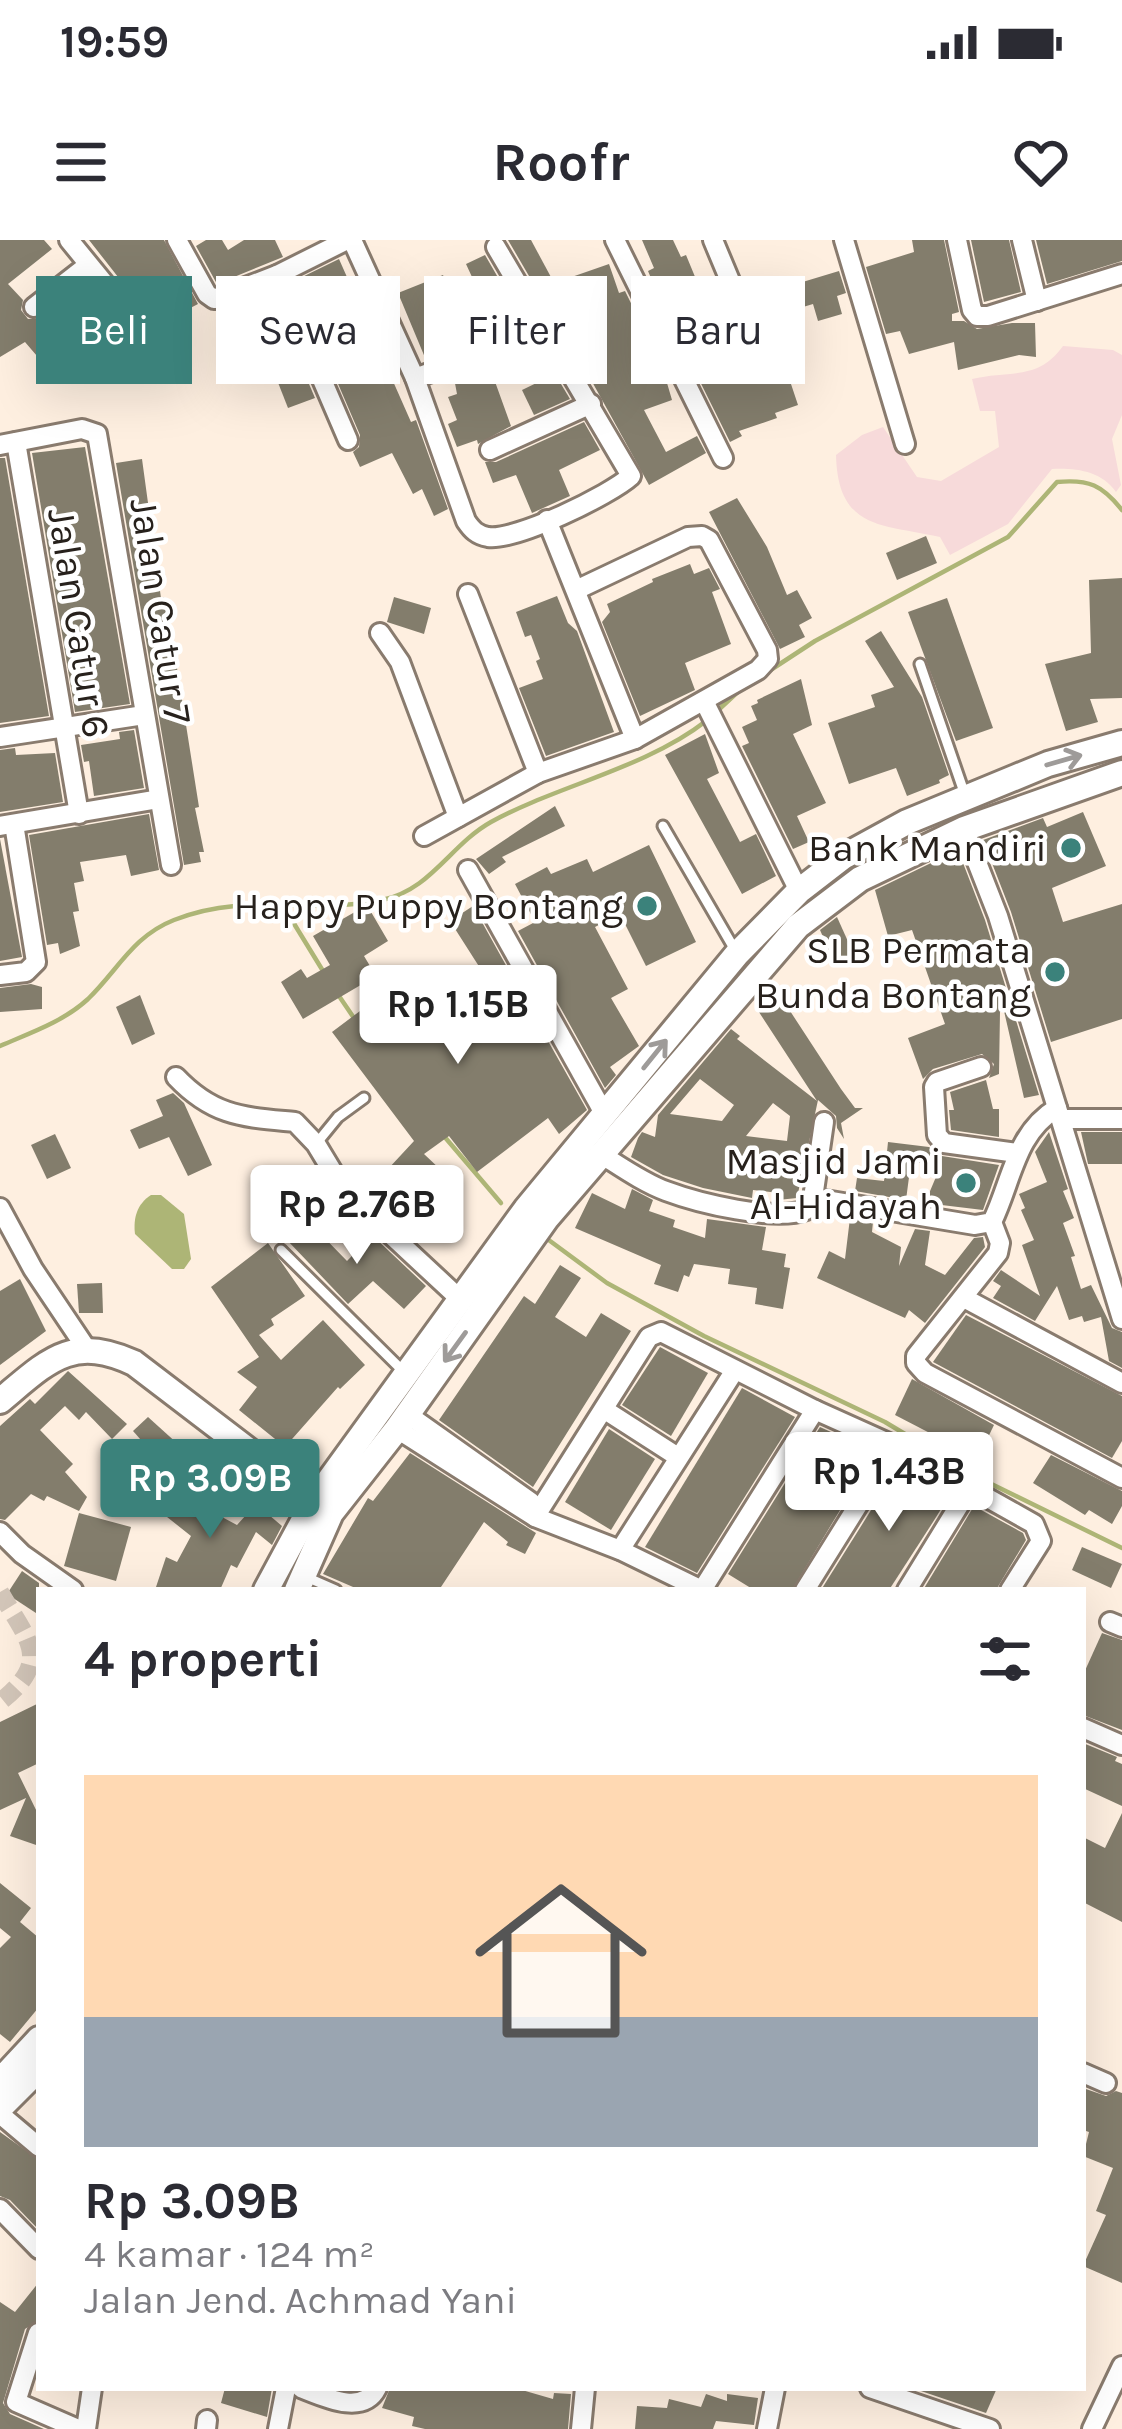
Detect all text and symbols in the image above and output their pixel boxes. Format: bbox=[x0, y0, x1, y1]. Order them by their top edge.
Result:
text: 19:59 bbox=[60, 16, 169, 68]
icon: menu bbox=[48, 129, 114, 195]
icon: heart bbox=[1008, 129, 1074, 195]
text: Roofr bbox=[493, 130, 629, 194]
chip: Beli bbox=[36, 276, 192, 384]
chip: Sewa bbox=[216, 276, 400, 384]
chip: Filter bbox=[424, 276, 607, 384]
chip: Baru bbox=[631, 276, 805, 384]
street label: Jalan Catur 7 bbox=[120, 495, 202, 727]
street label: Jalan Catur 6 bbox=[38, 505, 120, 741]
one-way arrow bbox=[1044, 748, 1082, 770]
place label: Bank Mandiri bbox=[808, 825, 1047, 871]
marker: Bank Mandiri bbox=[1058, 835, 1084, 861]
place label: Happy Puppy Bontang bbox=[233, 883, 623, 929]
marker: Happy Puppy Bontang bbox=[634, 893, 660, 919]
place label: SLB Permata Bunda Bontang bbox=[755, 927, 1031, 1018]
marker: SLB Permata Bunda Bontang bbox=[1042, 959, 1068, 985]
pin: Rp 1.15B bbox=[334, 965, 582, 1067]
text: Rp 1.15B bbox=[387, 981, 529, 1027]
one-way arrow bbox=[641, 1039, 667, 1071]
place label: Masjid Jami Al-Hidayah bbox=[725, 1138, 942, 1229]
pin: Rp 2.76B bbox=[233, 1165, 481, 1267]
marker: Masjid Jami Al-Hidayah bbox=[953, 1170, 979, 1196]
text: Rp 2.76B bbox=[277, 1181, 437, 1227]
one-way arrow bbox=[443, 1330, 469, 1363]
pin: Rp 1.43B bbox=[765, 1432, 1013, 1534]
pin: Rp 3.09B bbox=[86, 1439, 334, 1541]
text: Rp 1.43B bbox=[812, 1448, 966, 1494]
text: Rp 3.09B bbox=[127, 1455, 293, 1501]
icon: filters bbox=[972, 1626, 1038, 1692]
text: 4 properti bbox=[84, 1629, 322, 1689]
icon: home bbox=[453, 1853, 669, 2069]
text: Rp 3.09B bbox=[84, 2171, 300, 2231]
text: 4 kamar · 124 m² bbox=[84, 2231, 375, 2277]
text: Jalan Jend. Achmad Yani bbox=[84, 2277, 517, 2323]

